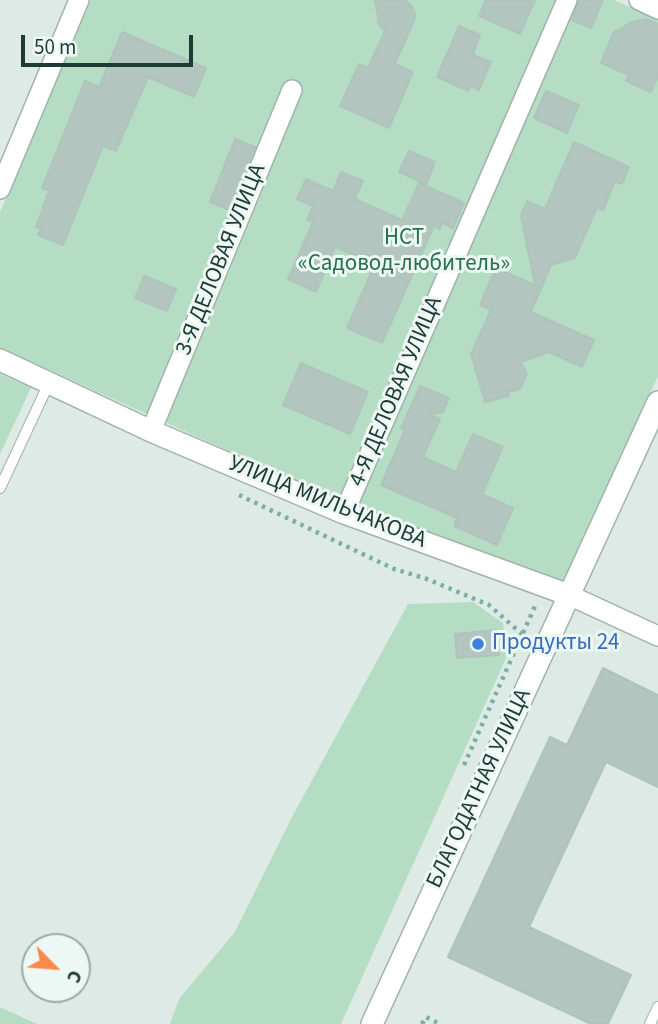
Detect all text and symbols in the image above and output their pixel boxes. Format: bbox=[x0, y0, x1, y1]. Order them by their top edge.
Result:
scale bar bbox=[24, 21, 196, 65]
text: 50 m bbox=[34, 32, 76, 62]
street label: 3-Я ДЕЛОВАЯ УЛИЦА bbox=[171, 160, 273, 360]
park label: НСТ «Садовод-любитель» bbox=[298, 225, 510, 279]
street label: 4-Я ДЕЛОВАЯ УЛИЦА bbox=[345, 293, 449, 491]
street label: УЛИЦА МИЛЬЧАКОВА bbox=[224, 451, 430, 555]
place label: Продукты 24 bbox=[492, 630, 620, 658]
marker: Продукты 24 bbox=[470, 636, 486, 652]
street label: БЛАГОДАТНАЯ УЛИЦА bbox=[422, 685, 538, 893]
north arrow bbox=[21, 933, 91, 1003]
text: С bbox=[59, 966, 88, 987]

